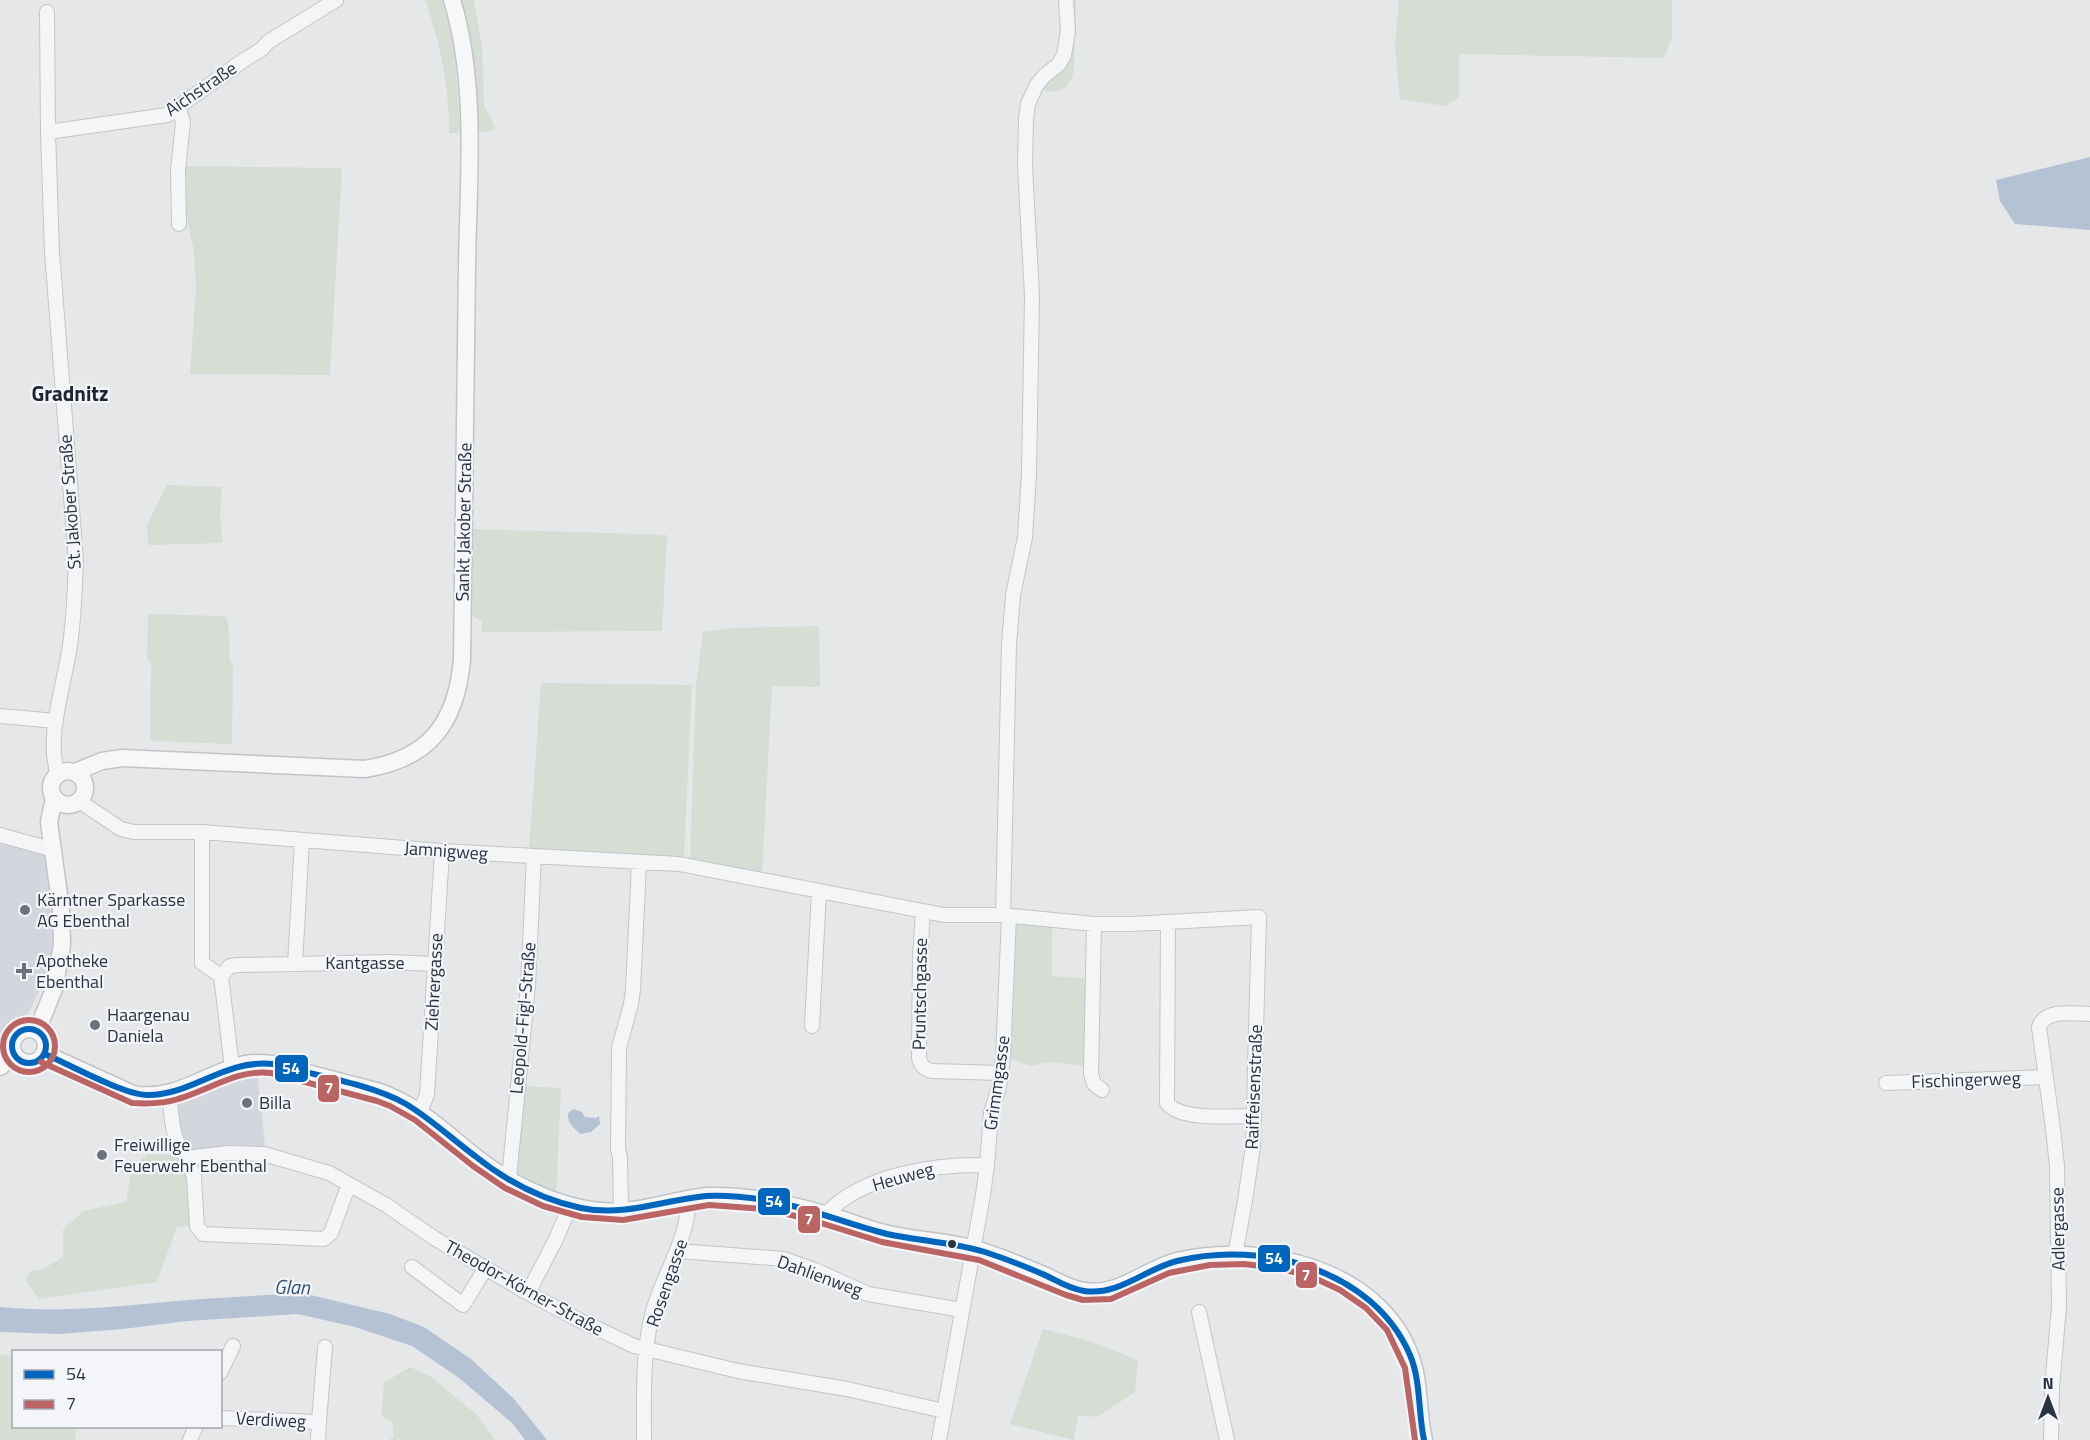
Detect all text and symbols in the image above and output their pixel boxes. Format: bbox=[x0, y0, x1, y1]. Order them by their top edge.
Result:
street label: Aichstraße bbox=[159, 55, 242, 123]
district label: Gradnitz bbox=[31, 377, 109, 409]
street label: St. Jakober Straße bbox=[51, 434, 88, 570]
street label: Sankt Jakober Straße bbox=[449, 442, 478, 602]
street label: Jamnigweg bbox=[403, 834, 489, 867]
place label: Kärntner Sparkasse AG Ebenthal bbox=[37, 886, 185, 934]
marker: Kärntner Sparkasse AG Ebenthal bbox=[18, 903, 32, 917]
street label: Ziehrergasse bbox=[417, 932, 450, 1031]
street label: Pruntschgasse bbox=[905, 938, 934, 1050]
street label: Leopold-Figl-Straße bbox=[502, 941, 543, 1095]
place label: Apotheke Ebenthal bbox=[36, 947, 108, 995]
street label: Kantgasse bbox=[325, 949, 405, 976]
marker: Apotheke Ebenthal bbox=[17, 964, 31, 978]
place label: Haargenau Daniela bbox=[107, 1001, 190, 1049]
marker: Haargenau Daniela bbox=[88, 1018, 102, 1032]
street label: Raiffeisenstraße bbox=[1238, 1024, 1269, 1150]
street label: Grimmgasse bbox=[976, 1034, 1017, 1132]
line badge: 54 bbox=[274, 1054, 309, 1083]
text: 54 bbox=[282, 1056, 300, 1080]
street label: Fischingerweg bbox=[1911, 1064, 2021, 1095]
line badge: 7 bbox=[317, 1074, 340, 1103]
text: 7 bbox=[325, 1076, 333, 1100]
place label: Billa bbox=[259, 1089, 291, 1116]
marker: Billa bbox=[240, 1096, 254, 1110]
place label: Freiwillige Feuerwehr Ebenthal bbox=[114, 1131, 267, 1179]
marker: Freiwillige Feuerwehr Ebenthal bbox=[95, 1148, 109, 1162]
street label: Heuweg bbox=[869, 1155, 937, 1198]
line badge: 54 bbox=[757, 1187, 791, 1216]
street label: Adlergasse bbox=[2043, 1187, 2072, 1271]
text: 54 bbox=[765, 1189, 783, 1213]
line badge: 7 bbox=[797, 1205, 821, 1234]
text: 7 bbox=[805, 1207, 813, 1231]
street label: Theodor-Körner-Straße bbox=[440, 1233, 609, 1342]
street label: Rosengasse bbox=[639, 1235, 694, 1331]
unlabelled marker bbox=[946, 1238, 958, 1250]
line badge: 54 bbox=[1257, 1244, 1291, 1273]
text: 54 bbox=[1265, 1246, 1283, 1270]
street label: Dahlienweg bbox=[774, 1248, 867, 1303]
line badge: 7 bbox=[1295, 1261, 1318, 1289]
text: 7 bbox=[1302, 1263, 1310, 1287]
water label: Glan bbox=[274, 1271, 311, 1302]
legend bbox=[12, 1350, 222, 1428]
text: 54 bbox=[66, 1360, 86, 1387]
north arrow bbox=[2018, 1368, 2078, 1428]
text: N bbox=[2042, 1371, 2054, 1395]
text: 7 bbox=[66, 1390, 76, 1417]
street label: Verdiweg bbox=[235, 1404, 307, 1435]

